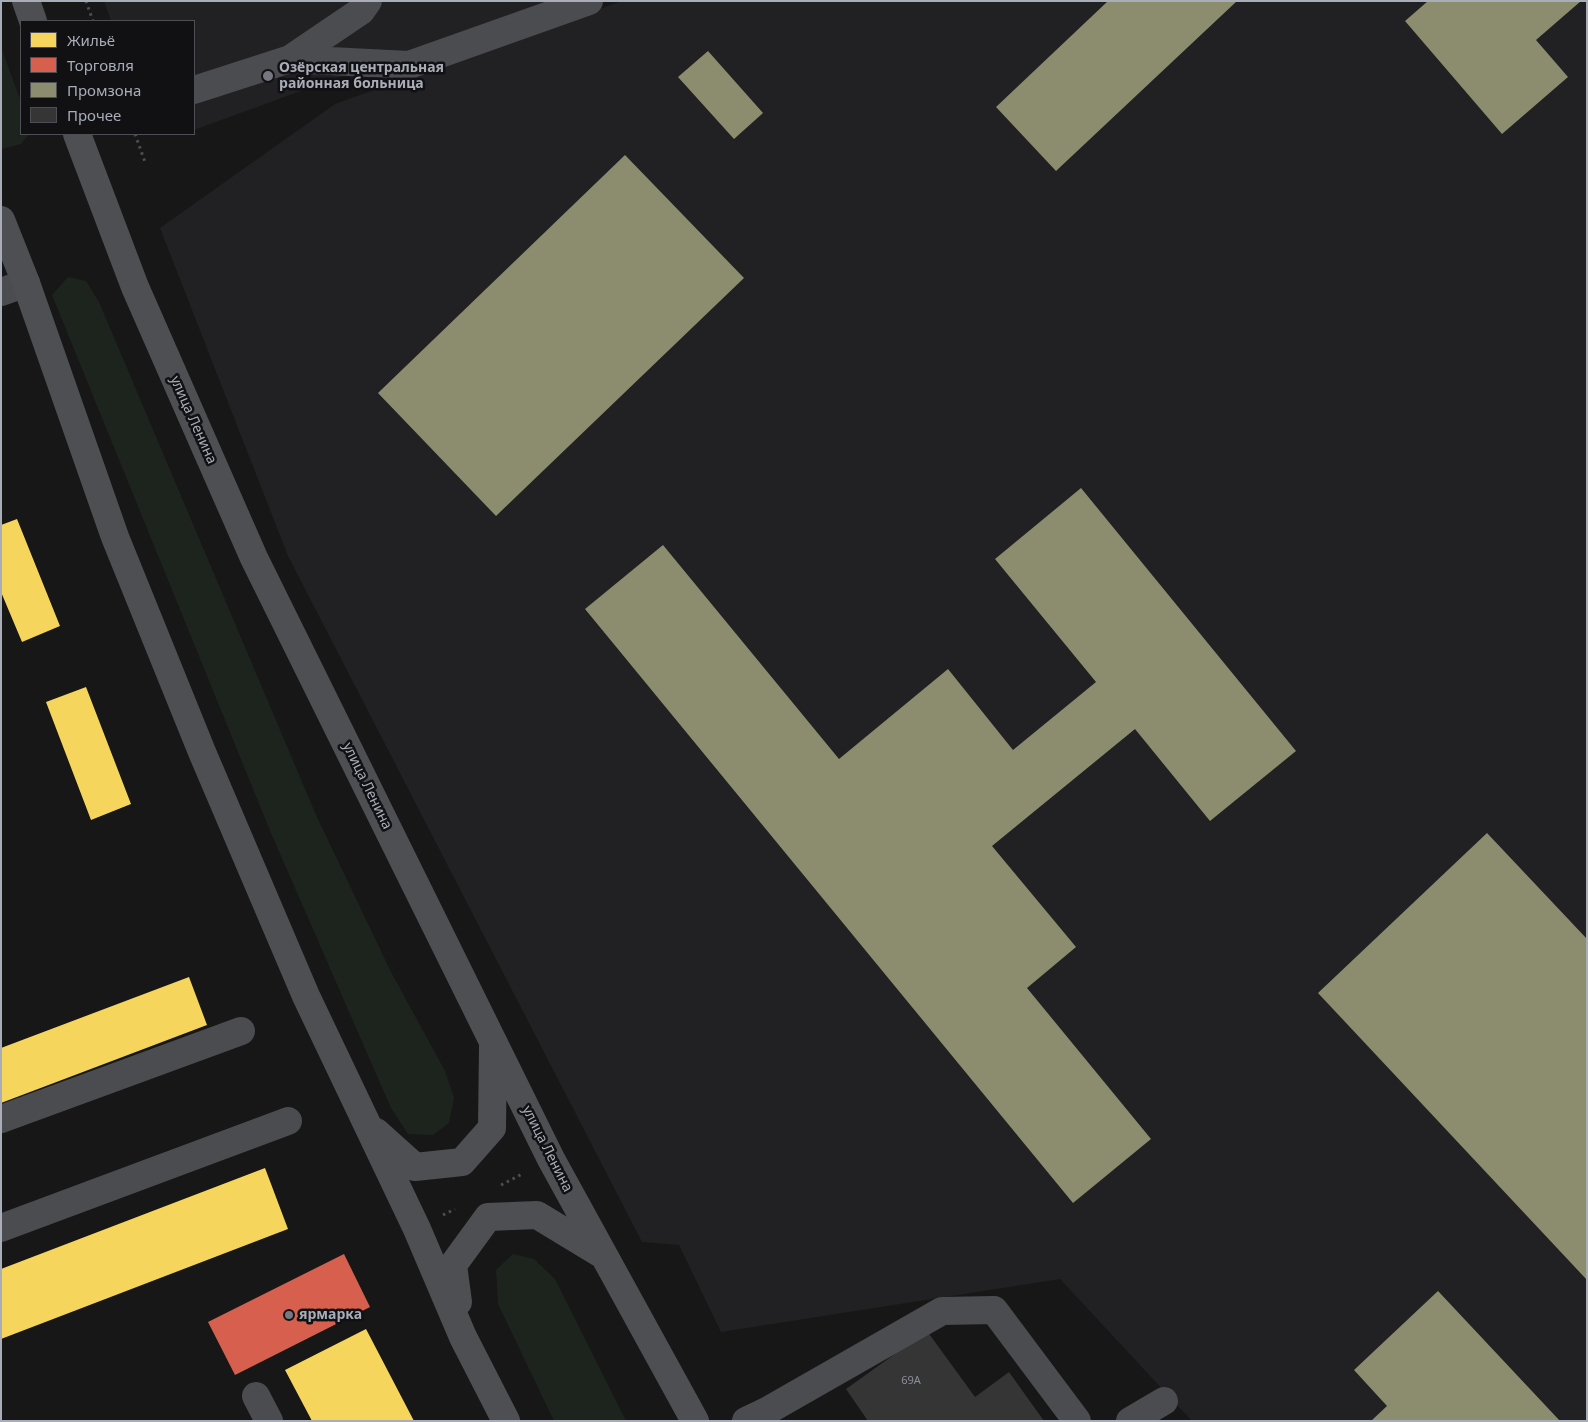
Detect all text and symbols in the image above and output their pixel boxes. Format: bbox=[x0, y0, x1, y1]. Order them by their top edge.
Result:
legend bbox=[20, 20, 195, 135]
text: Жильё bbox=[67, 30, 115, 50]
text: Торговля bbox=[67, 55, 134, 75]
place label: Озёрская центральная районная больница bbox=[279, 60, 444, 92]
marker: Озёрская центральная районная больница bbox=[261, 69, 275, 83]
text: Промзона bbox=[67, 80, 141, 100]
text: Прочее bbox=[67, 105, 121, 125]
street label: улица Ленина bbox=[166, 373, 220, 467]
street label: улица Ленина bbox=[339, 740, 395, 832]
street label: улица Ленина bbox=[518, 1103, 576, 1195]
place label: ярмарка bbox=[299, 1307, 362, 1323]
marker: ярмарка bbox=[283, 1309, 295, 1321]
house number: 69А bbox=[901, 1374, 921, 1388]

